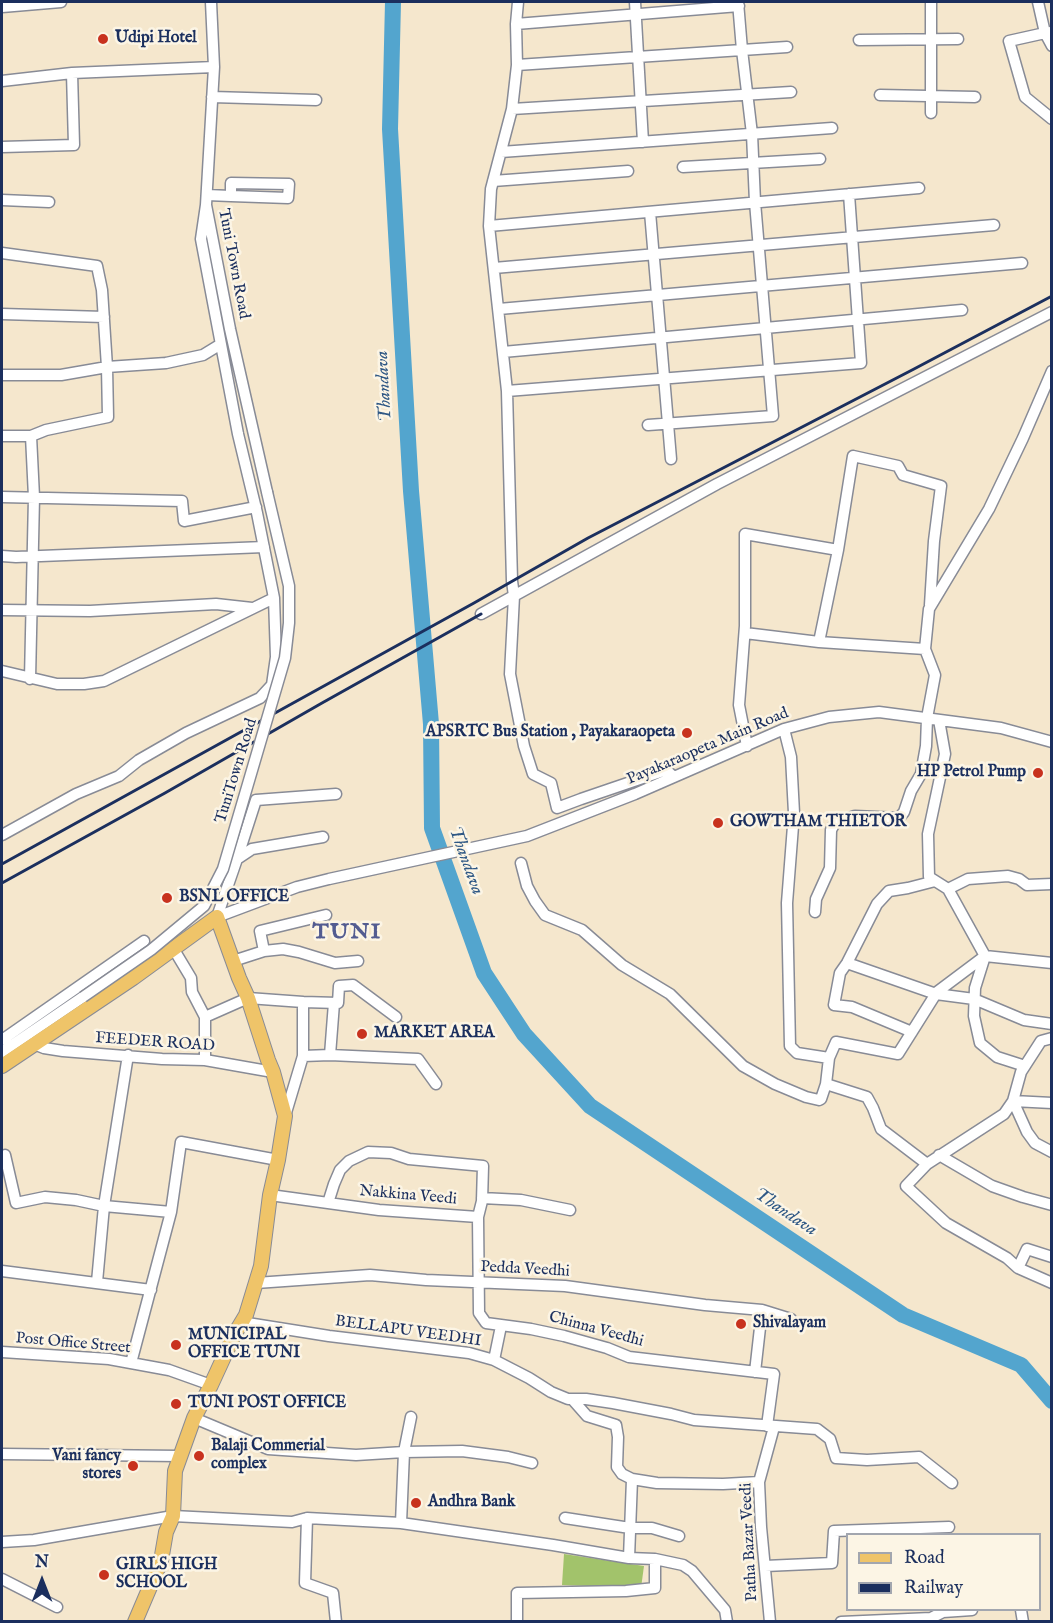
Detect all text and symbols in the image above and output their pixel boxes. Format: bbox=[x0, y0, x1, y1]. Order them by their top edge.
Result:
place label: Udipi Hotel bbox=[115, 29, 197, 49]
marker: Udipi Hotel bbox=[96, 32, 110, 46]
street label: Tuni Town Road bbox=[213, 207, 253, 321]
water label: Thandava bbox=[372, 350, 398, 422]
street label: Payakaraopeta Main Road bbox=[624, 704, 792, 790]
street label: TuniTown Road bbox=[212, 716, 262, 826]
place label: APSRTC Bus Station , Payakaraopeta bbox=[426, 723, 675, 743]
marker: APSRTC Bus Station , Payakaraopeta bbox=[680, 726, 694, 740]
place label: HP Petrol Pump bbox=[917, 763, 1026, 783]
marker: HP Petrol Pump bbox=[1031, 766, 1045, 780]
place label: GOWTHAM THIETOR bbox=[730, 813, 906, 833]
marker: GOWTHAM THIETOR bbox=[711, 816, 725, 830]
water label: Thandava bbox=[443, 824, 487, 898]
place label: BSNL OFFICE bbox=[179, 888, 289, 908]
marker: BSNL OFFICE bbox=[160, 891, 174, 905]
district label: TUNI bbox=[312, 920, 382, 946]
place label: MARKET AREA bbox=[374, 1024, 495, 1044]
marker: MARKET AREA bbox=[355, 1027, 369, 1041]
street label: FEEDER ROAD bbox=[94, 1029, 216, 1057]
street label: Nakkina Veedi bbox=[358, 1182, 458, 1210]
water label: Thandava bbox=[750, 1184, 820, 1242]
street label: Pedda Veedhi bbox=[480, 1258, 570, 1282]
street label: Chinna Veedhi bbox=[546, 1308, 646, 1352]
street label: BELLAPU VEEDHI bbox=[334, 1312, 482, 1352]
place label: Shivalayam bbox=[753, 1314, 826, 1334]
marker: Shivalayam bbox=[734, 1317, 748, 1331]
place label: MUNICIPAL OFFICE TUNI bbox=[188, 1326, 300, 1364]
street label: Post Office Street bbox=[15, 1329, 131, 1359]
marker: MUNICIPAL OFFICE TUNI bbox=[169, 1338, 183, 1352]
place label: TUNI POST OFFICE bbox=[188, 1394, 346, 1414]
marker: TUNI POST OFFICE bbox=[169, 1397, 183, 1411]
place label: Balaji Commerial complex bbox=[211, 1437, 325, 1475]
place label: Vani fancy stores bbox=[52, 1447, 121, 1485]
marker: Balaji Commerial complex bbox=[192, 1449, 206, 1463]
marker: Vani fancy stores bbox=[126, 1459, 140, 1473]
street label: Patha Bazar Veedi bbox=[737, 1482, 763, 1602]
place label: Andhra Bank bbox=[428, 1493, 515, 1513]
marker: Andhra Bank bbox=[409, 1496, 423, 1510]
legend bbox=[846, 1533, 1041, 1611]
text: Road bbox=[904, 1547, 945, 1570]
north arrow bbox=[12, 1551, 72, 1611]
text: N bbox=[35, 1553, 49, 1573]
place label: GIRLS HIGH SCHOOL bbox=[116, 1556, 218, 1594]
marker: GIRLS HIGH SCHOOL bbox=[97, 1568, 111, 1582]
text: Railway bbox=[904, 1577, 963, 1600]

